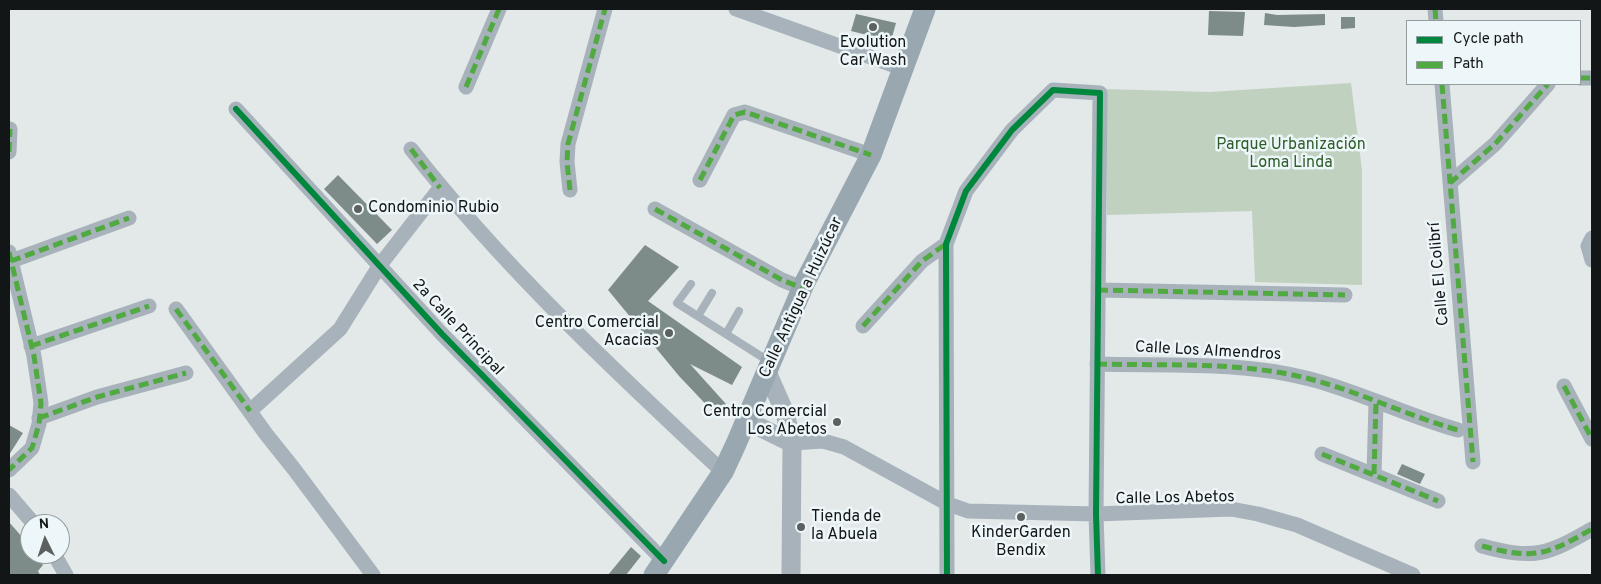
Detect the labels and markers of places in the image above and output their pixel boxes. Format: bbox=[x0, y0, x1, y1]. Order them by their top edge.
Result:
marker: Evolution Car Wash bbox=[867, 21, 879, 33]
place label: Evolution Car Wash bbox=[840, 34, 906, 72]
place label: Condominio Rubio bbox=[368, 199, 499, 219]
marker: Condominio Rubio bbox=[352, 203, 364, 215]
place label: Centro Comercial Acacias bbox=[535, 314, 659, 352]
marker: Centro Comercial Acacias bbox=[663, 327, 675, 339]
place label: Centro Comercial Los Abetos bbox=[703, 403, 827, 441]
marker: Centro Comercial Los Abetos bbox=[831, 416, 843, 428]
place label: Tienda de la Abuela bbox=[811, 508, 881, 546]
marker: KinderGarden Bendix bbox=[1015, 511, 1027, 523]
marker: Tienda de la Abuela bbox=[795, 521, 807, 533]
place label: KinderGarden Bendix bbox=[971, 524, 1071, 562]

